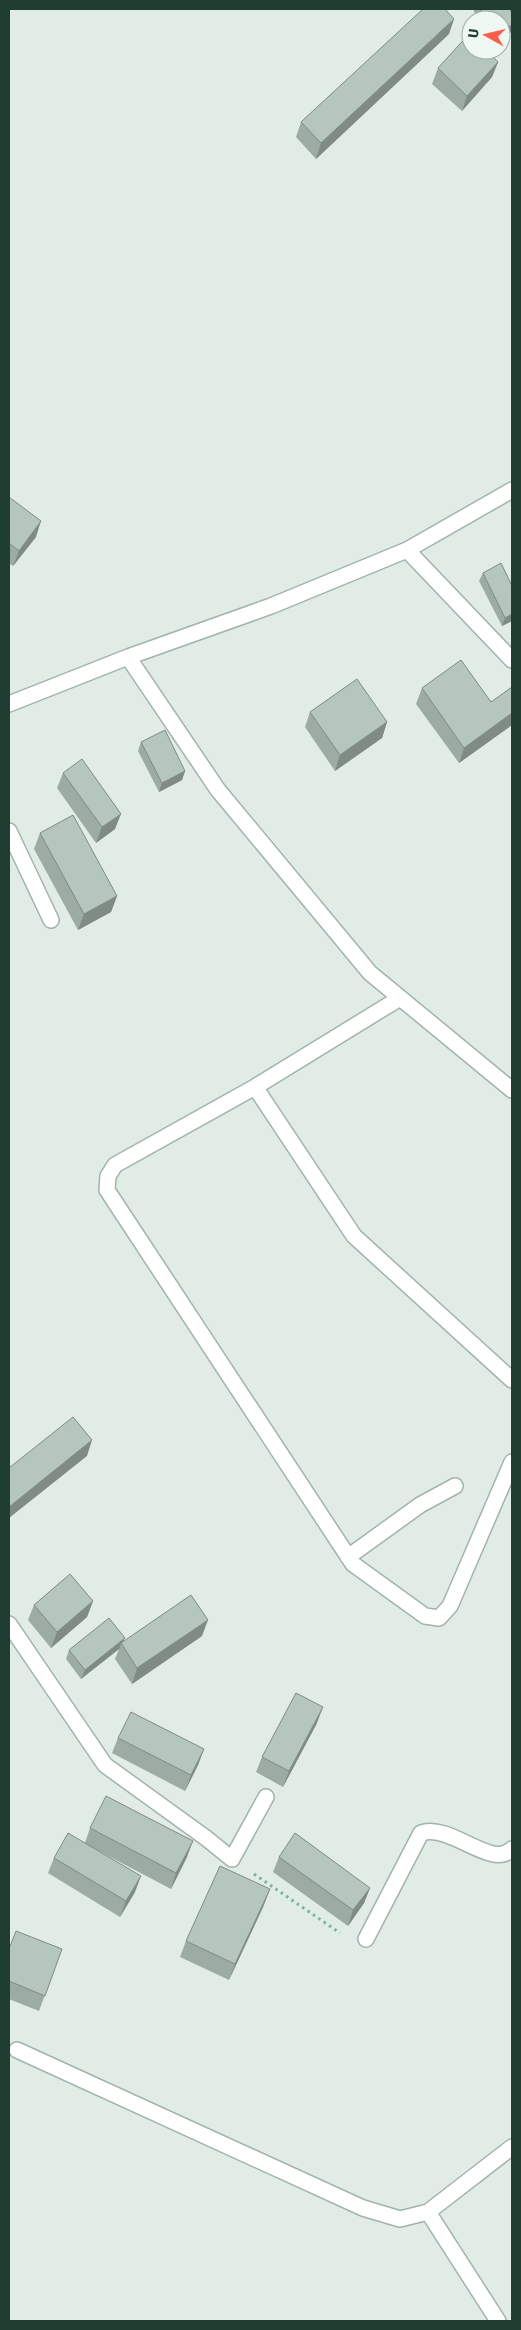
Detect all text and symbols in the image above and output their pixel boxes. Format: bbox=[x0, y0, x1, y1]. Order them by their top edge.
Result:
north arrow bbox=[461, 10, 511, 60]
text: U bbox=[465, 28, 483, 39]

